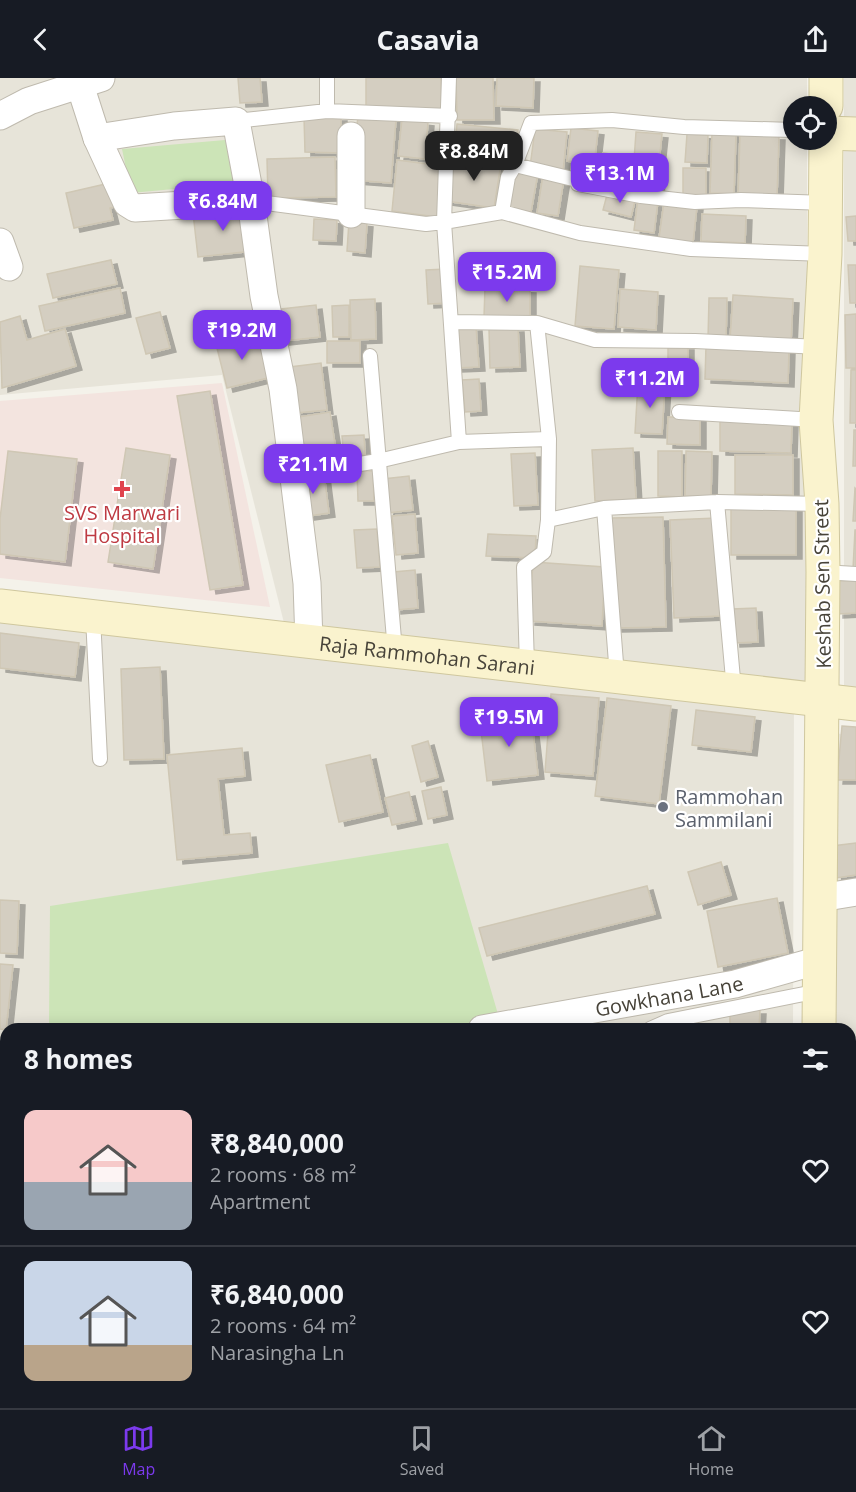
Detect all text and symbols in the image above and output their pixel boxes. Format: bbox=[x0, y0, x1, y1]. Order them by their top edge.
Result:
text: Casavia bbox=[376, 21, 480, 58]
icon: back bbox=[24, 23, 57, 56]
icon: share bbox=[799, 23, 832, 56]
map controls bbox=[783, 96, 837, 150]
button: locate bbox=[783, 96, 837, 150]
pin: ₹8.84M bbox=[425, 131, 523, 182]
text: ₹8.84M bbox=[439, 137, 509, 164]
pin: ₹13.1M bbox=[571, 153, 669, 204]
text: ₹13.1M bbox=[585, 159, 655, 186]
pin: ₹6.84M bbox=[174, 181, 272, 232]
text: ₹6.84M bbox=[188, 187, 258, 214]
pin: ₹15.2M bbox=[458, 252, 556, 303]
text: ₹15.2M bbox=[472, 258, 542, 285]
pin: ₹19.2M bbox=[193, 310, 291, 361]
text: ₹19.2M bbox=[207, 316, 277, 343]
pin: ₹11.2M bbox=[601, 358, 699, 409]
text: ₹11.2M bbox=[615, 364, 685, 391]
pin: ₹21.1M bbox=[264, 444, 362, 495]
text: ₹21.1M bbox=[278, 450, 348, 477]
marker: SVS Marwari Hospital bbox=[113, 480, 131, 498]
place label: SVS Marwari Hospital bbox=[64, 499, 180, 549]
street label: Keshab Sen Street bbox=[807, 499, 837, 669]
street label: Raja Rammohan Sarani bbox=[318, 629, 537, 681]
pin: ₹19.5M bbox=[460, 697, 558, 748]
text: ₹19.5M bbox=[474, 703, 544, 730]
place label: Rammohan Sammilani bbox=[675, 783, 783, 833]
marker: Rammohan Sammilani bbox=[656, 800, 670, 814]
street label: Gowkhana Lane bbox=[593, 969, 746, 1022]
text: 8 homes bbox=[24, 1041, 133, 1077]
icon: filters bbox=[799, 1043, 832, 1076]
text: ₹8,840,000 bbox=[210, 1125, 344, 1161]
icon: home bbox=[72, 1134, 144, 1206]
icon: heart bbox=[799, 1154, 832, 1187]
text: 2 rooms · 68 m² bbox=[210, 1161, 356, 1188]
text: Apartment bbox=[210, 1188, 310, 1215]
text: ₹6,840,000 bbox=[210, 1276, 344, 1312]
icon: home bbox=[72, 1285, 144, 1357]
icon: heart bbox=[799, 1305, 832, 1338]
text: 2 rooms · 64 m² bbox=[210, 1312, 356, 1339]
text: Narasingha Ln bbox=[210, 1339, 344, 1366]
tab: Map bbox=[122, 1422, 155, 1480]
tab: Saved bbox=[400, 1422, 444, 1480]
tab: Home bbox=[689, 1422, 734, 1480]

